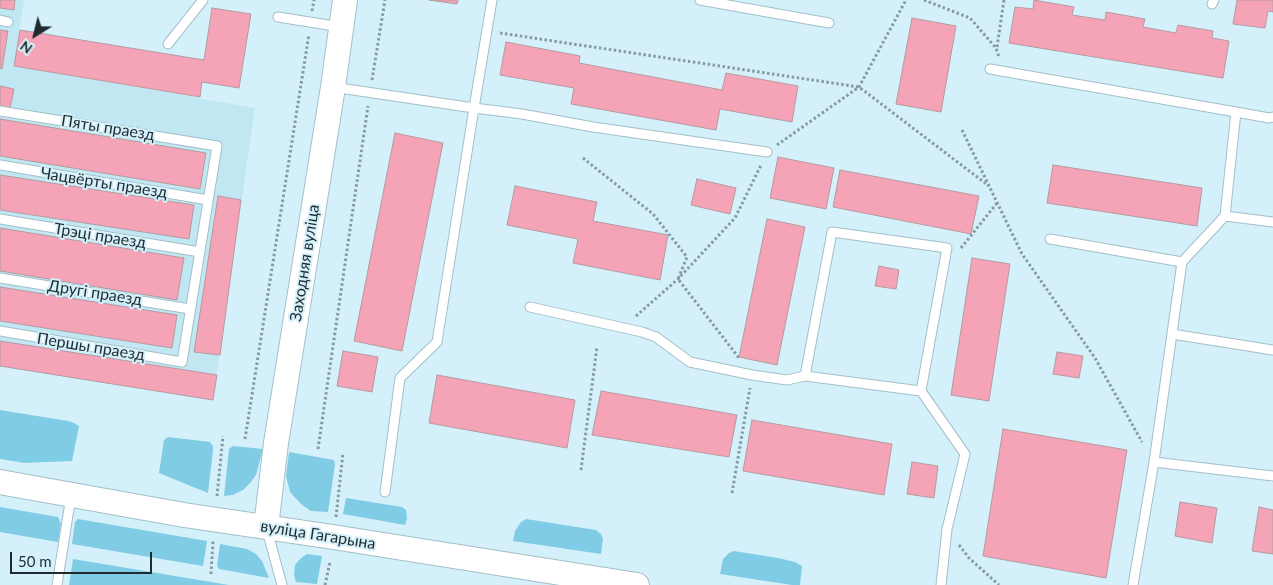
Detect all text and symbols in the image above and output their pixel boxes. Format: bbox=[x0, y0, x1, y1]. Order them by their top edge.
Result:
north arrow bbox=[10, 10, 60, 60]
text: N bbox=[17, 37, 35, 58]
street label: Пяты праезд bbox=[60, 111, 156, 145]
street label: Чацвёрты праезд bbox=[39, 163, 169, 203]
street label: Заходняя вуліца bbox=[286, 203, 324, 323]
street label: Трэці праезд bbox=[52, 219, 148, 253]
street label: Другі праезд bbox=[46, 276, 144, 310]
street label: Першы праезд bbox=[36, 329, 146, 365]
street label: вуліца Гагарына bbox=[259, 516, 377, 554]
scale bar bbox=[12, 542, 155, 574]
text: 50 m bbox=[18, 552, 52, 570]

